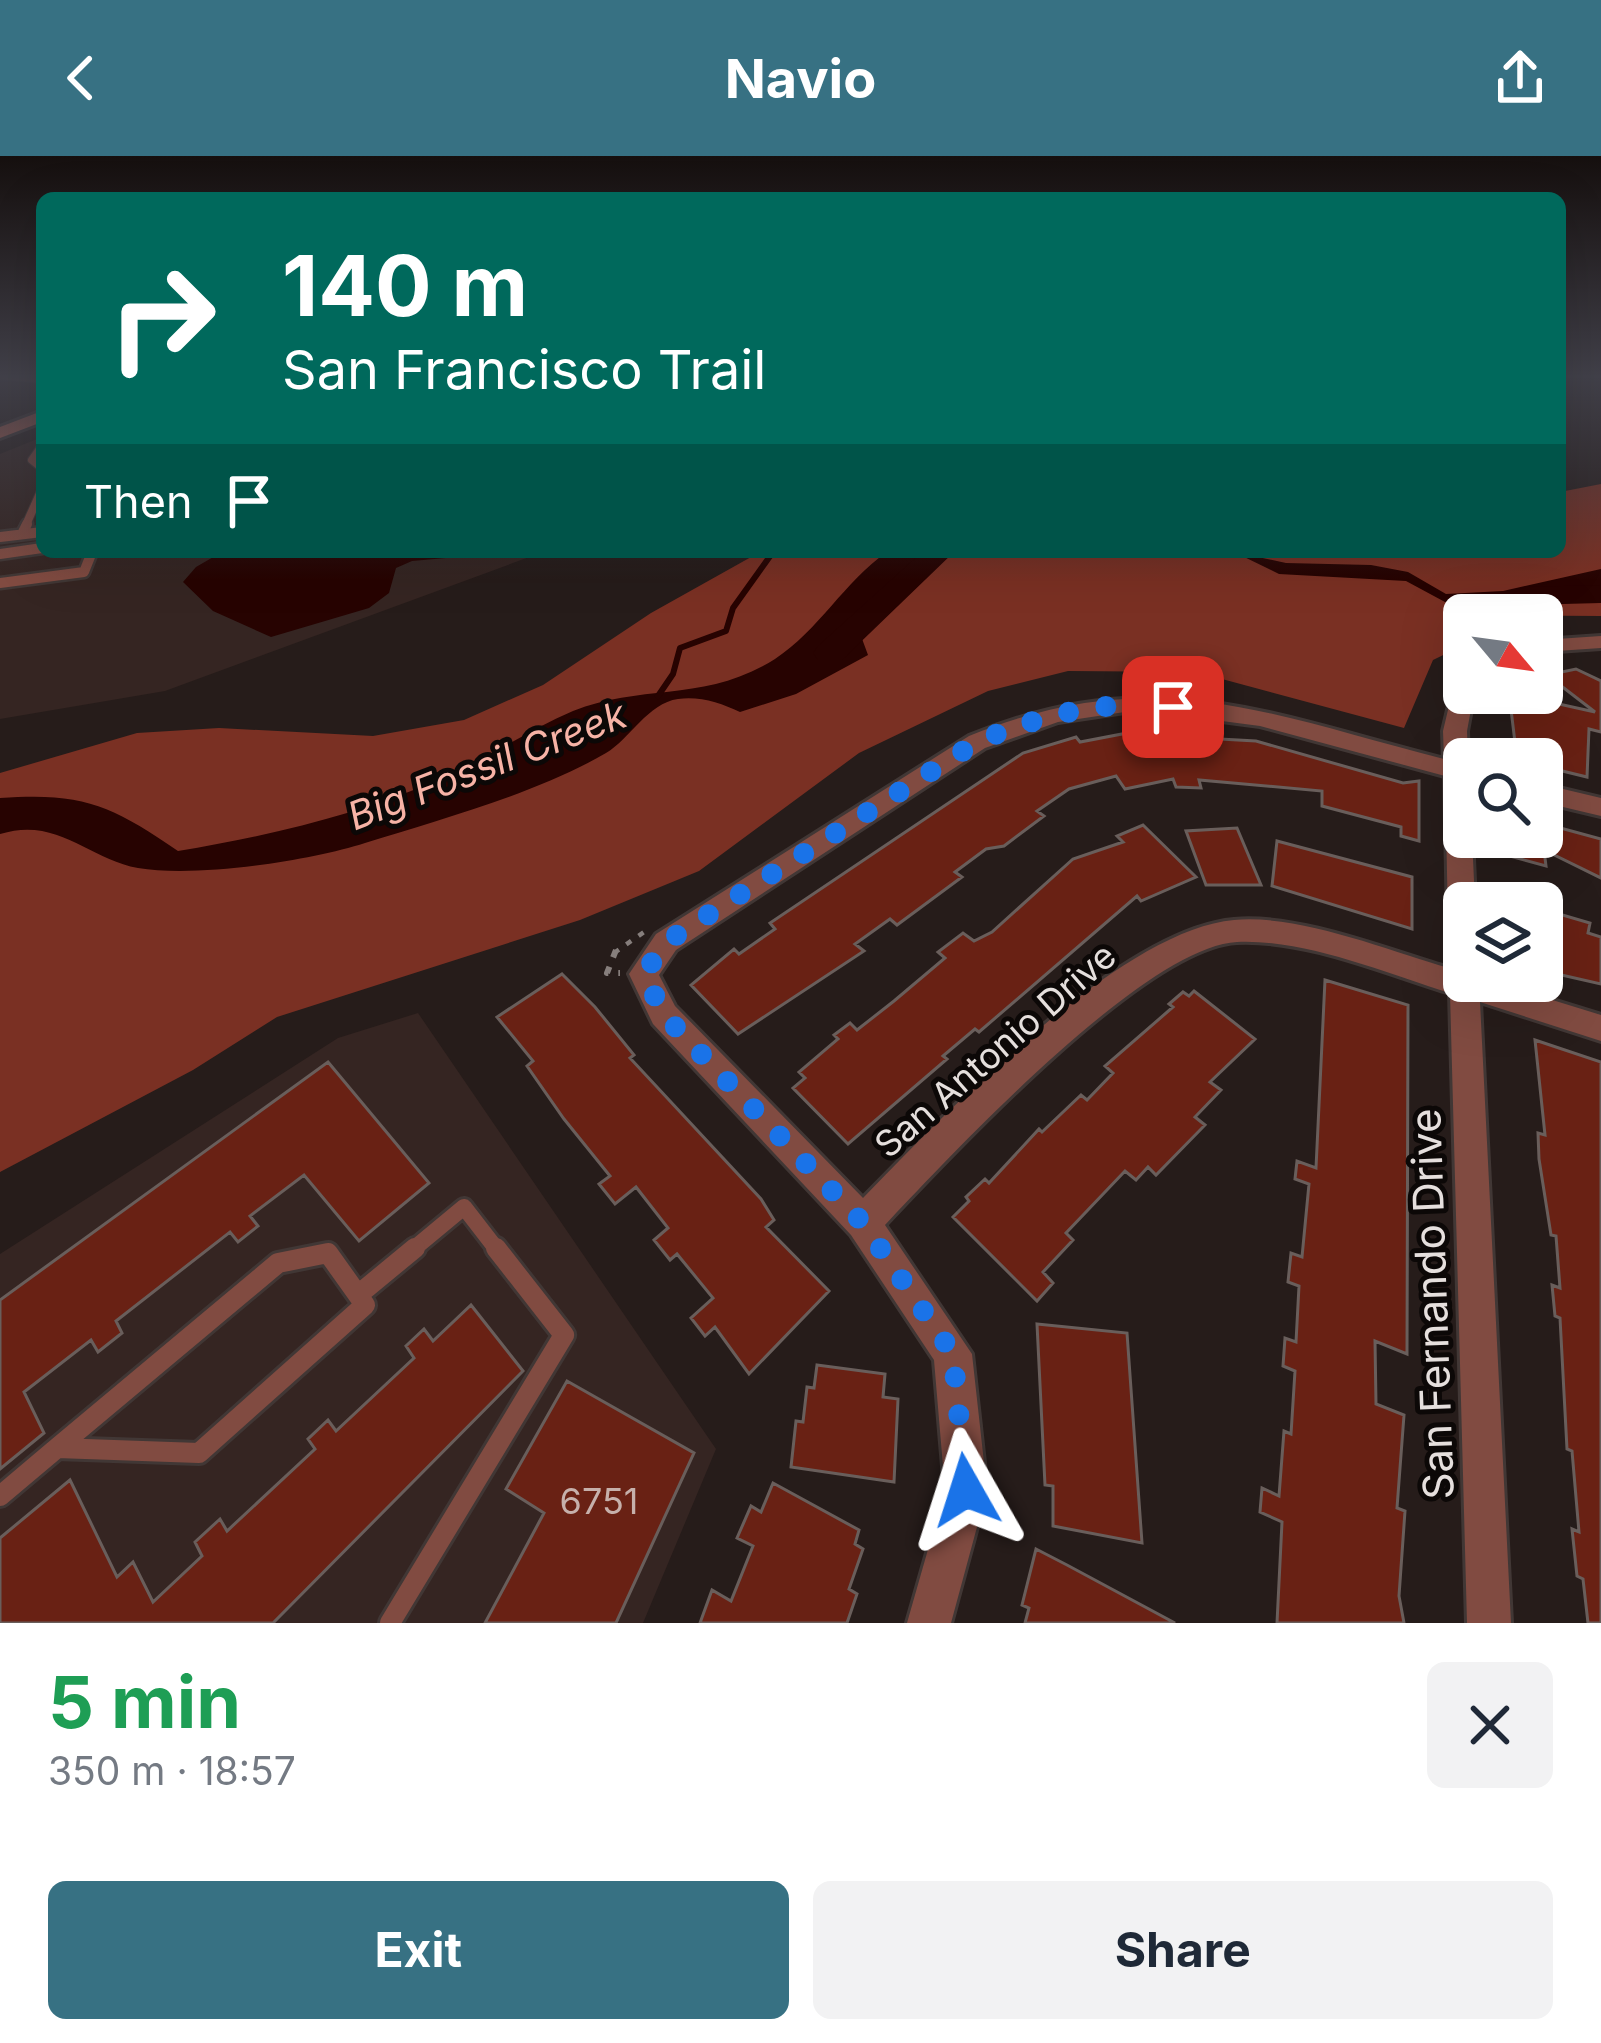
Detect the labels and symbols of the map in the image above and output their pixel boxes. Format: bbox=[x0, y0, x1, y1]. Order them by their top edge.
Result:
north arrow bbox=[1443, 594, 1563, 714]
pin bbox=[1122, 656, 1224, 758]
water label: Big Fossil Creek bbox=[341, 690, 633, 839]
street label: San Antonio Drive bbox=[866, 933, 1124, 1167]
street label: San Fernando Drive bbox=[1399, 1108, 1464, 1500]
position arrow bbox=[903, 1427, 1029, 1553]
house number: 6751 bbox=[560, 1479, 638, 1523]

